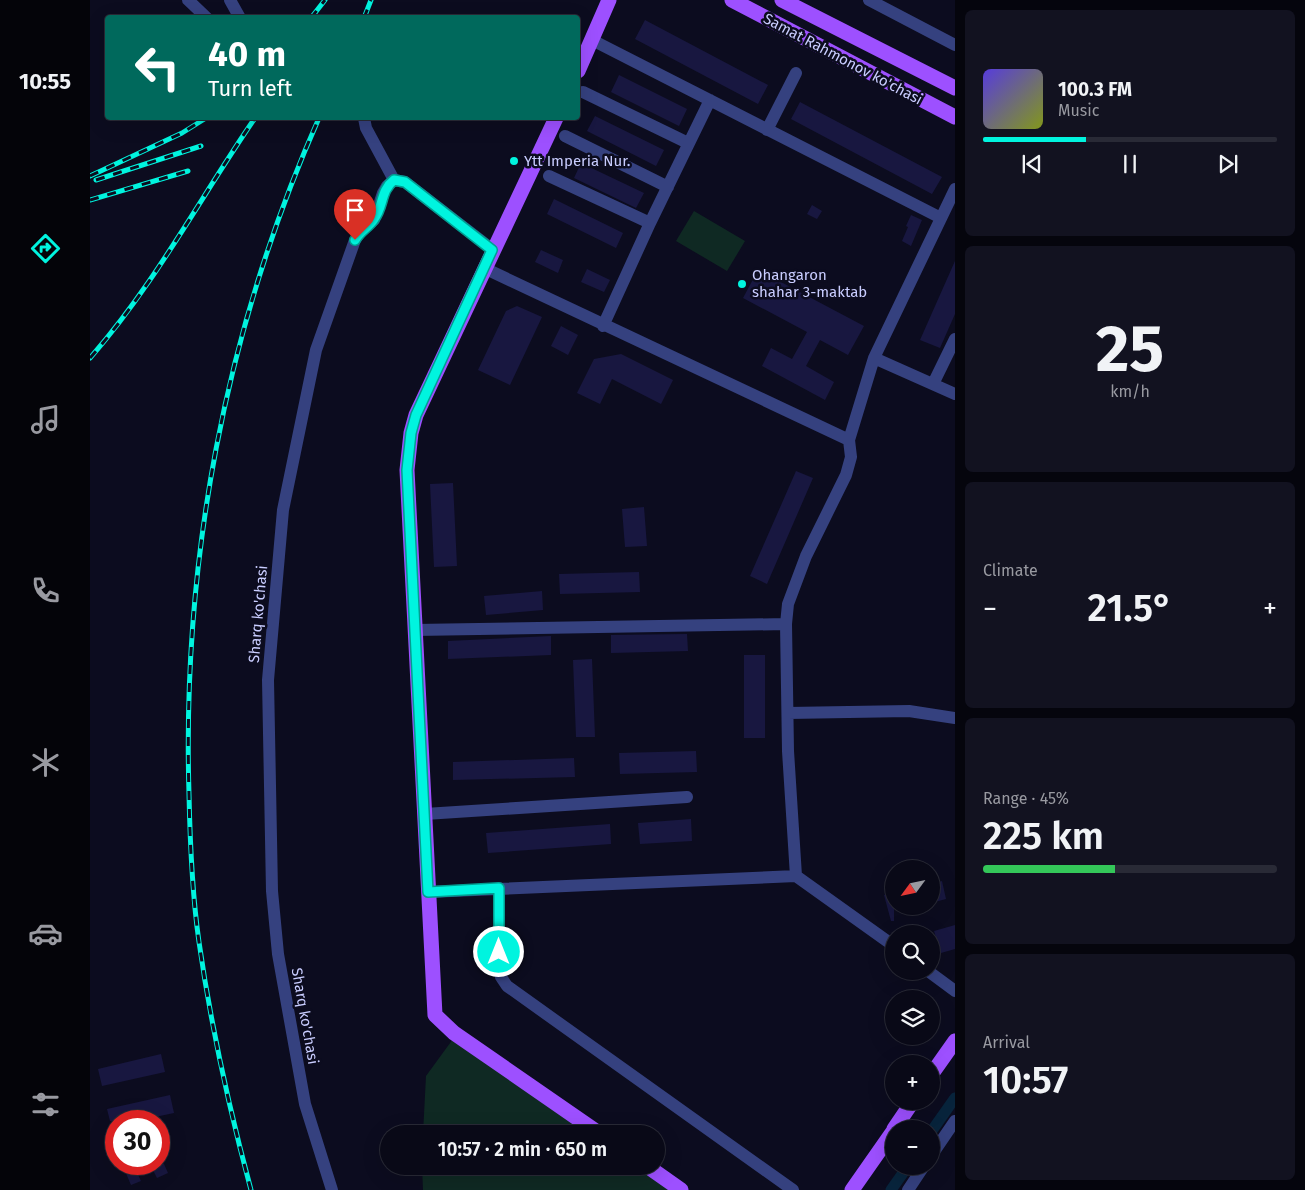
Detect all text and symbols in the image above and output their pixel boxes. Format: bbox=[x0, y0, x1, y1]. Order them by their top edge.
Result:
street label: Samat Rahmonov ko'chasi bbox=[760, 9, 926, 109]
text: 40 m bbox=[208, 33, 286, 75]
icon: left bbox=[125, 35, 190, 100]
text: 10:55 bbox=[19, 68, 71, 95]
text: Turn left bbox=[208, 75, 292, 102]
text: 100.3 FM bbox=[1058, 78, 1132, 101]
text: Music bbox=[1058, 101, 1099, 120]
icon: previous bbox=[1018, 150, 1046, 178]
icon: pause bbox=[1116, 150, 1144, 178]
icon: next bbox=[1214, 150, 1242, 178]
place label: Ytt Imperia Nur. bbox=[524, 152, 630, 170]
marker: Ytt Imperia Nur. bbox=[508, 155, 520, 167]
pin bbox=[334, 189, 376, 240]
icon: arrive bbox=[341, 196, 369, 224]
icon: directions bbox=[28, 231, 63, 266]
place label: Ohangaron shahar 3-maktab bbox=[752, 266, 867, 301]
marker: Ohangaron shahar 3-maktab bbox=[736, 278, 748, 290]
text: 25 bbox=[1096, 310, 1164, 388]
text: km/h bbox=[1110, 382, 1150, 401]
icon: music bbox=[28, 402, 63, 437]
text: Climate bbox=[983, 561, 1038, 580]
street label: Sharq ko'chasi bbox=[245, 564, 271, 664]
icon: phone bbox=[28, 573, 63, 608]
text: 21.5° bbox=[1088, 585, 1172, 631]
text: − bbox=[983, 592, 997, 625]
text: + bbox=[1263, 592, 1277, 625]
icon: climate bbox=[28, 745, 63, 780]
text: Range · 45% bbox=[983, 789, 1069, 808]
text: 225 km bbox=[983, 813, 1104, 859]
north arrow bbox=[885, 860, 940, 915]
map controls bbox=[885, 860, 940, 1175]
icon: car bbox=[28, 916, 63, 951]
position arrow bbox=[472, 925, 524, 977]
button: search bbox=[885, 925, 940, 980]
street label: Sharq ko'chasi bbox=[288, 966, 322, 1066]
button: layers bbox=[885, 990, 940, 1045]
text: Arrival bbox=[983, 1033, 1030, 1052]
button: + bbox=[885, 1055, 940, 1110]
text: 10:57 bbox=[983, 1057, 1068, 1103]
icon: filters bbox=[28, 1087, 63, 1122]
speed limit sign: 30 bbox=[105, 1110, 170, 1175]
button: − bbox=[885, 1120, 940, 1175]
text: 10:57 · 2 min · 650 m bbox=[438, 1138, 607, 1161]

